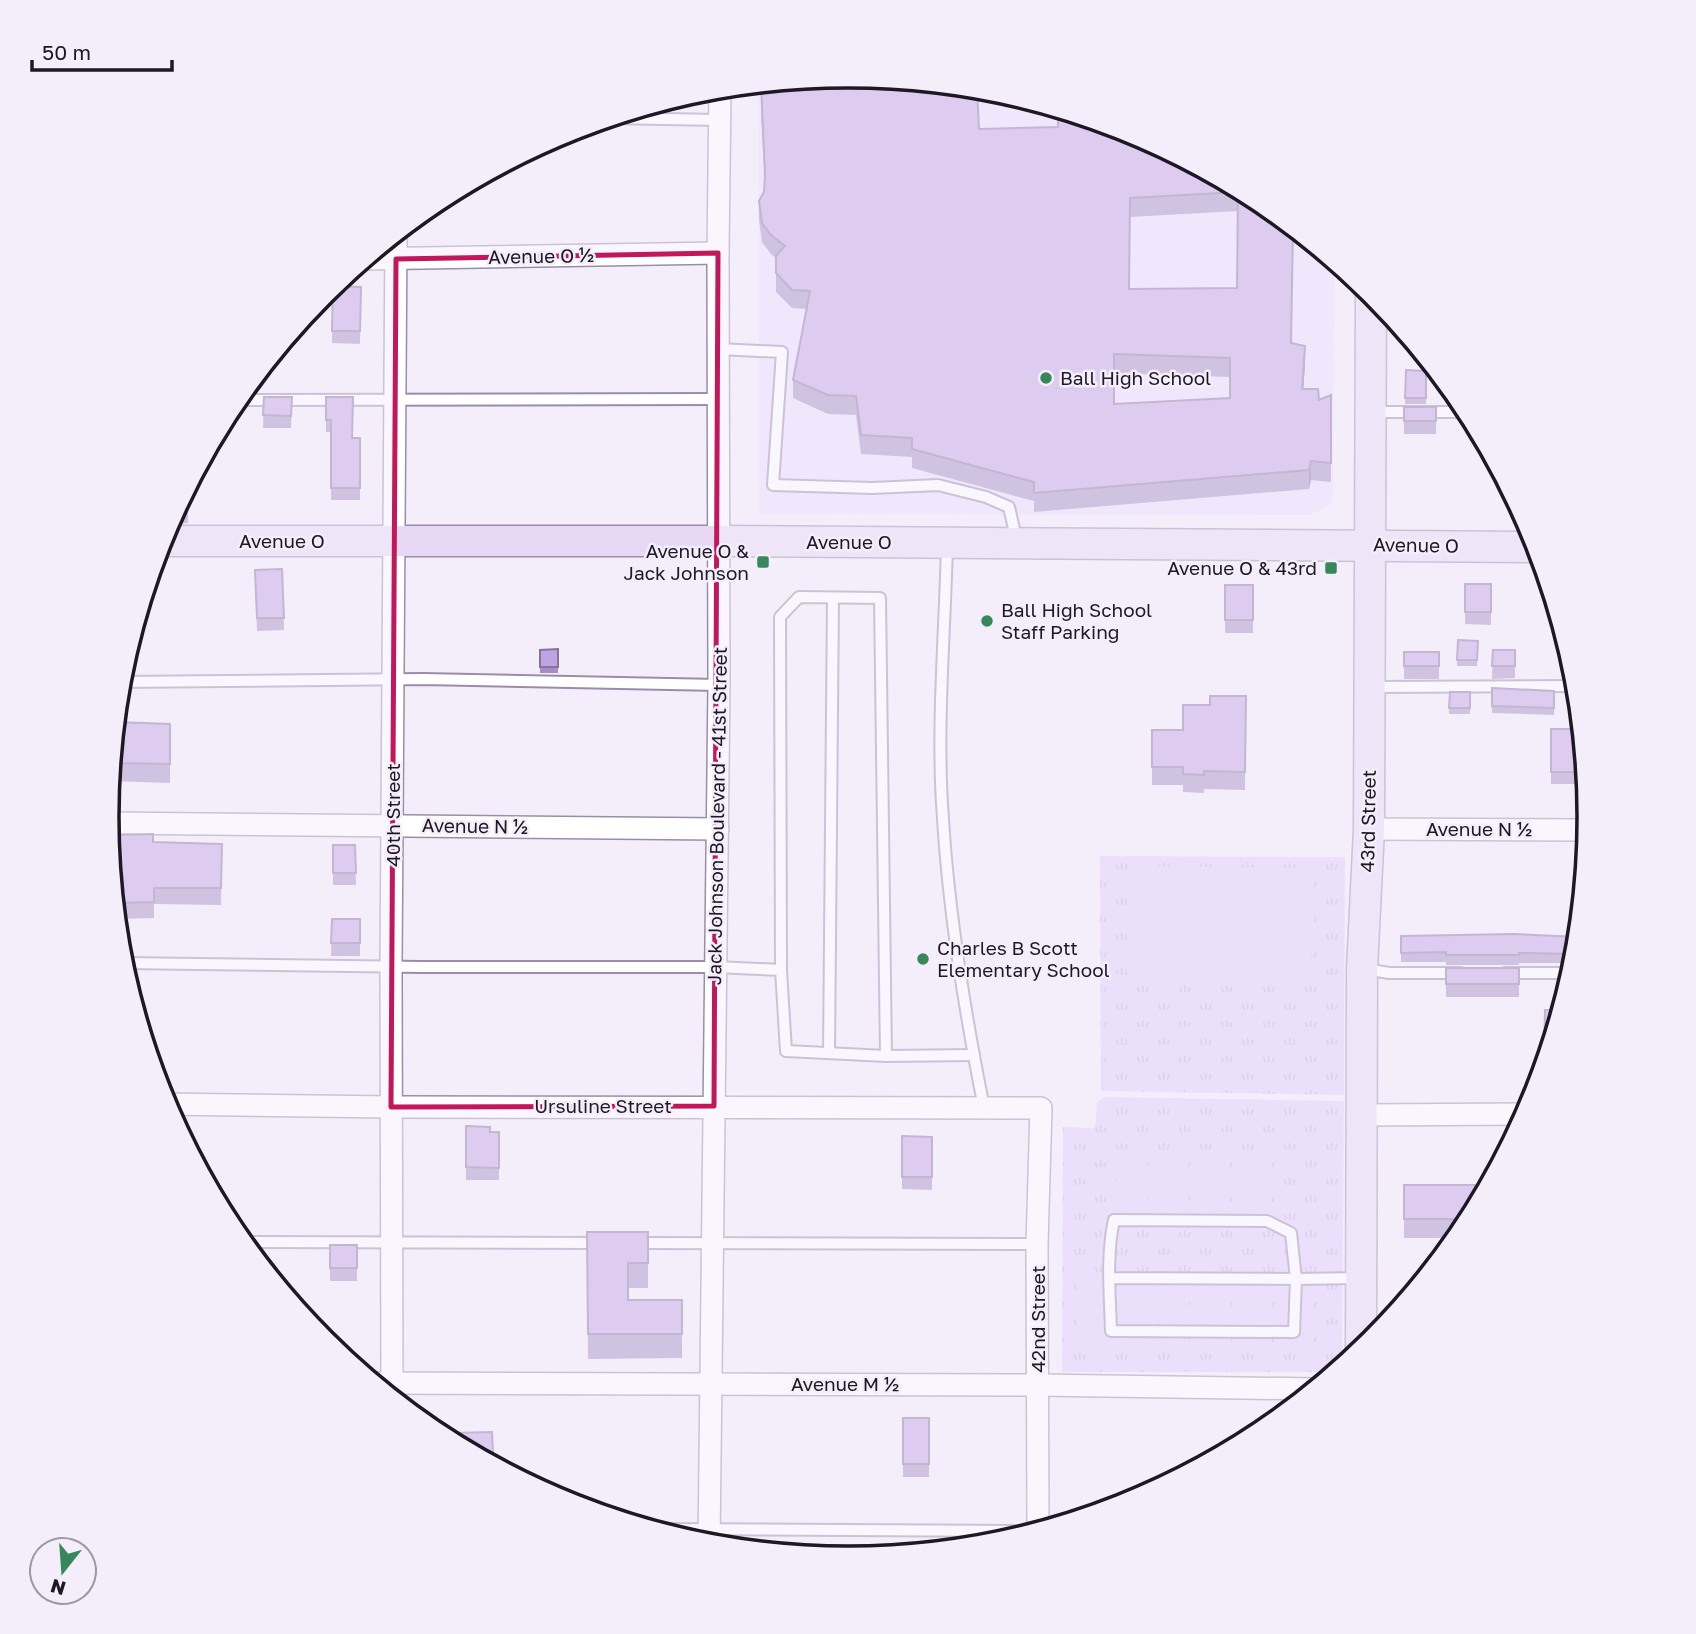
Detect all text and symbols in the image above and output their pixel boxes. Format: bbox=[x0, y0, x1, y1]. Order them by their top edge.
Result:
scale bar bbox=[32, 28, 172, 72]
text: 50 m bbox=[42, 39, 91, 65]
street label: Avenue O ½ bbox=[488, 243, 594, 268]
place label: Ball High School bbox=[1060, 366, 1211, 389]
marker: Ball High School bbox=[1038, 370, 1054, 386]
street label: Avenue O bbox=[239, 529, 325, 552]
street label: Avenue O bbox=[806, 530, 892, 553]
street label: Avenue O bbox=[1373, 532, 1459, 557]
place label: Avenue O & Jack Johnson bbox=[623, 539, 749, 584]
marker: Avenue O & Jack Johnson bbox=[755, 554, 771, 570]
place label: Avenue O & 43rd bbox=[1167, 556, 1317, 579]
marker: Avenue O & 43rd bbox=[1323, 560, 1339, 576]
place label: Ball High School Staff Parking bbox=[1001, 598, 1152, 643]
marker: Ball High School Staff Parking bbox=[979, 613, 995, 629]
street label: Jack Johnson Boulevard - 41st Street bbox=[702, 647, 731, 985]
street label: 40th Street bbox=[381, 763, 404, 867]
street label: 43rd Street bbox=[1355, 769, 1380, 872]
street label: Avenue N ½ bbox=[422, 813, 528, 838]
street label: Avenue N ½ bbox=[1426, 817, 1532, 840]
place label: Charles B Scott Elementary School bbox=[937, 936, 1110, 981]
marker: Charles B Scott Elementary School bbox=[915, 951, 931, 967]
street label: Ursuline Street bbox=[534, 1094, 672, 1117]
street label: 42nd Street bbox=[1026, 1266, 1049, 1372]
street label: Avenue M ½ bbox=[791, 1372, 899, 1395]
north arrow bbox=[28, 1536, 98, 1606]
text: N bbox=[48, 1575, 68, 1601]

